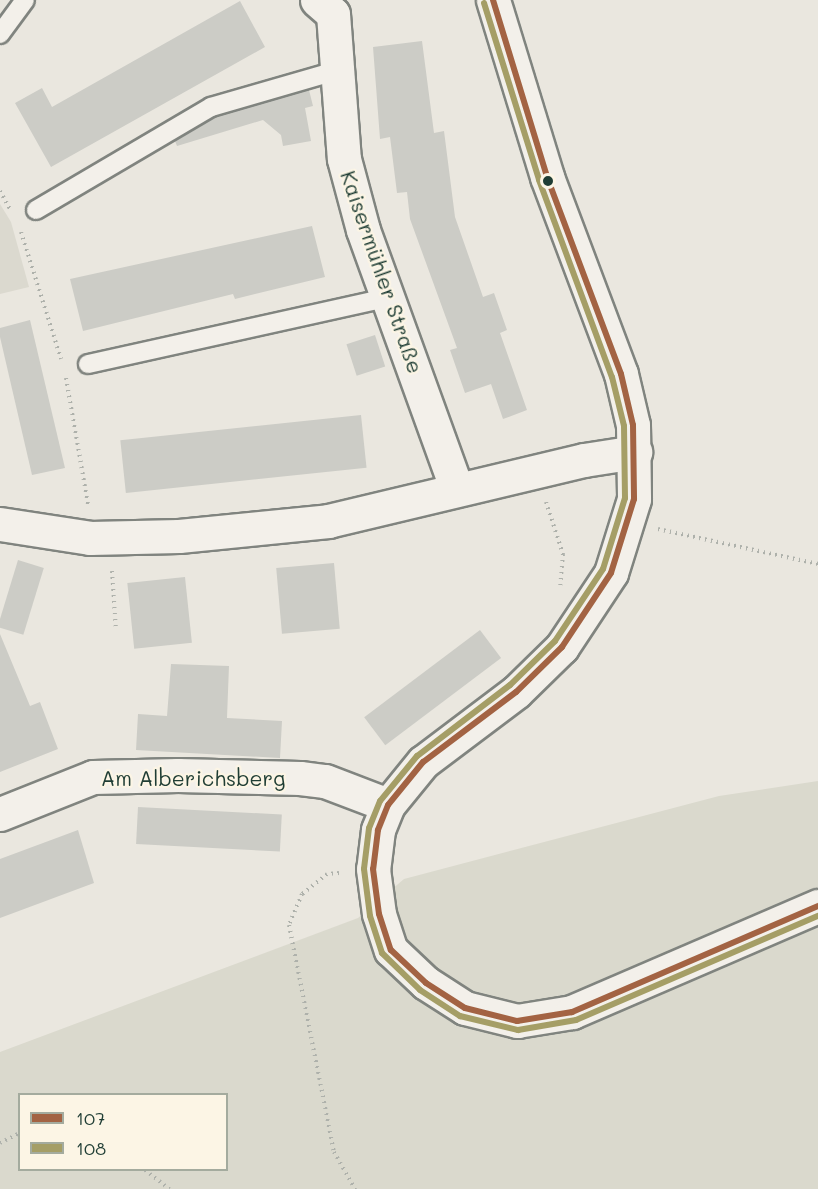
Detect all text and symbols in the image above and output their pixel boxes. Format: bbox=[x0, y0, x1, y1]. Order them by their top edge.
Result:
street label: Kaisermühler Straße bbox=[335, 167, 429, 377]
unlabelled marker bbox=[542, 175, 554, 187]
street label: Am Alberichsberg bbox=[101, 765, 285, 791]
legend bbox=[18, 1093, 228, 1171]
text: 107 bbox=[76, 1106, 105, 1130]
text: 108 bbox=[76, 1136, 106, 1160]

